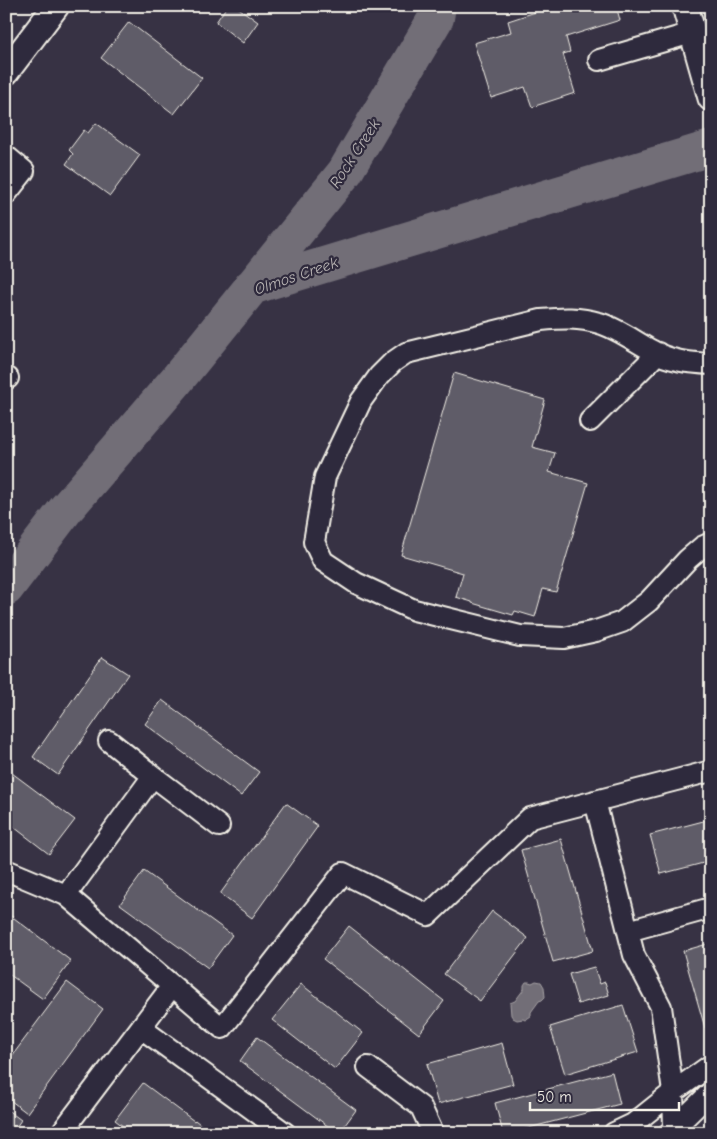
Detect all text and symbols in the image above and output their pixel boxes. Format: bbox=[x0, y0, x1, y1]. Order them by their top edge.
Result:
water label: Rock Creek bbox=[326, 116, 384, 191]
water label: Olmos Creek bbox=[252, 253, 341, 299]
scale bar bbox=[530, 1079, 678, 1111]
text: 50 m bbox=[537, 1088, 572, 1106]

